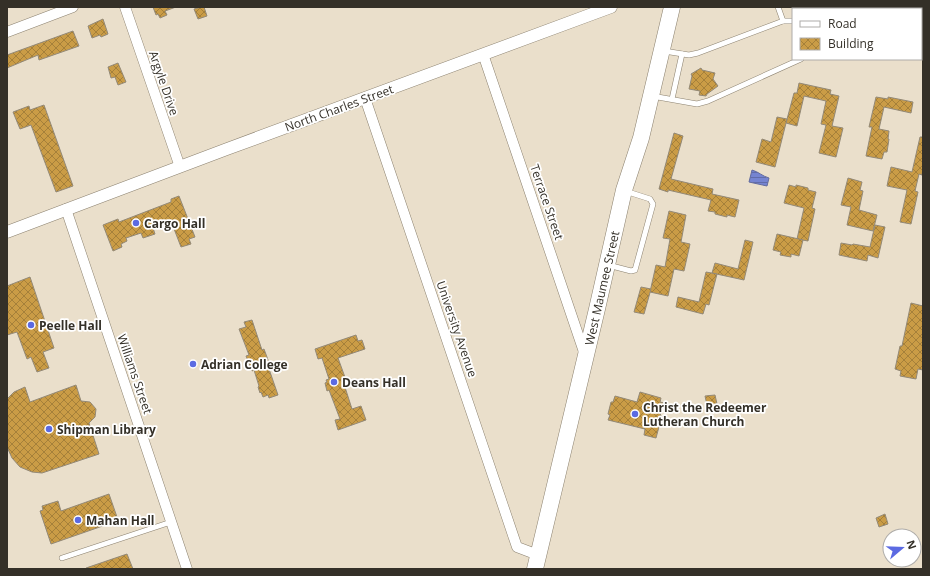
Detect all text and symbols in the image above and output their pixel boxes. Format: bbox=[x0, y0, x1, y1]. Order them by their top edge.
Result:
legend bbox=[792, 8, 922, 60]
text: Road bbox=[828, 15, 857, 32]
text: Building bbox=[828, 35, 874, 52]
street label: Argyle Drive bbox=[145, 48, 183, 118]
street label: North Charles Street bbox=[282, 80, 396, 136]
street label: Terrace Street bbox=[526, 162, 568, 242]
place label: Cargo Hall bbox=[144, 215, 205, 232]
marker: Cargo Hall bbox=[131, 218, 141, 228]
street label: West Maumee Street bbox=[581, 229, 623, 347]
street label: University Avenue bbox=[433, 279, 482, 380]
place label: Peelle Hall bbox=[39, 317, 102, 334]
marker: Peelle Hall bbox=[26, 320, 36, 330]
street label: Williams Street bbox=[113, 332, 157, 416]
place label: Adrian College bbox=[201, 356, 288, 373]
marker: Adrian College bbox=[188, 359, 198, 369]
place label: Deans Hall bbox=[342, 374, 406, 391]
marker: Deans Hall bbox=[329, 377, 339, 387]
place label: Christ the Redeemer Lutheran Church bbox=[643, 399, 767, 430]
marker: Christ the Redeemer Lutheran Church bbox=[630, 409, 640, 419]
place label: Shipman Library bbox=[57, 421, 156, 438]
marker: Shipman Library bbox=[44, 424, 54, 434]
place label: Mahan Hall bbox=[86, 512, 154, 529]
marker: Mahan Hall bbox=[73, 515, 83, 525]
north arrow bbox=[882, 528, 922, 568]
text: N bbox=[903, 538, 920, 551]

